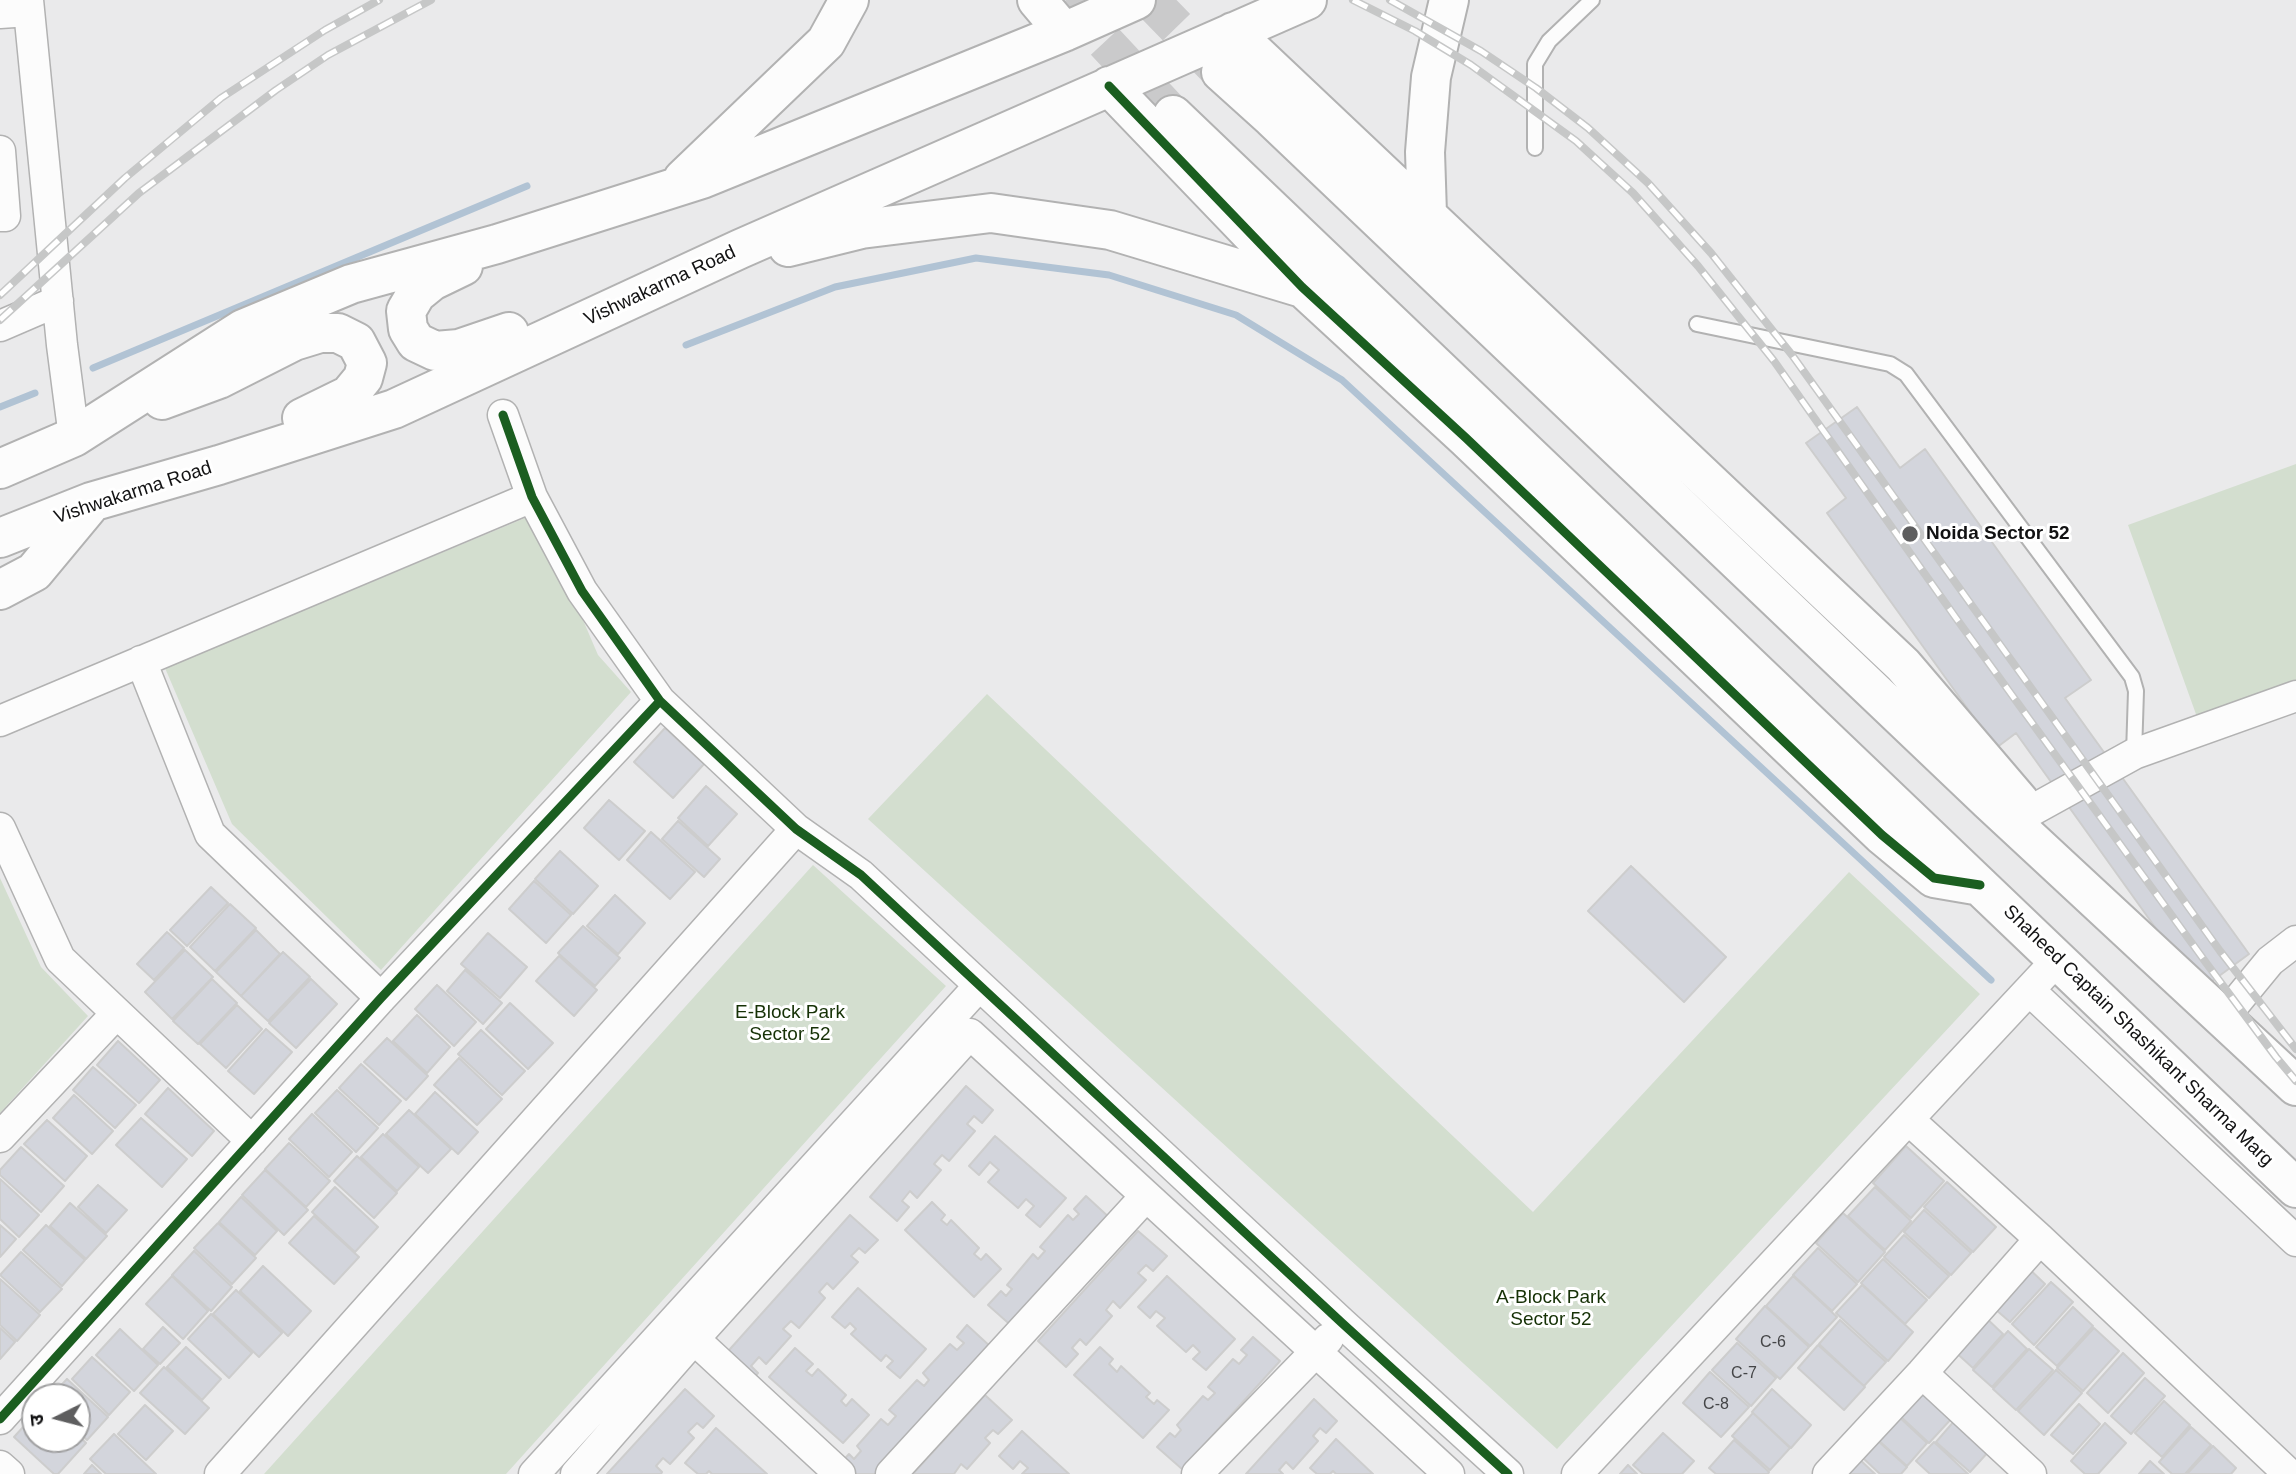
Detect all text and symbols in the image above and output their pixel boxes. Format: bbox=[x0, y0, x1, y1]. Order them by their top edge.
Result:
street label: Vishwakarma Road bbox=[581, 241, 739, 331]
street label: Vishwakarma Road bbox=[51, 457, 215, 529]
place label: Noida Sector 52 bbox=[1926, 523, 2070, 545]
marker: Noida Sector 52 bbox=[1900, 524, 1920, 544]
street label: Shaheed Captain Shashikant Sharma Marg bbox=[1998, 901, 2278, 1171]
park label: E-Block Park Sector 52 bbox=[735, 1002, 845, 1046]
park label: A-Block Park Sector 52 bbox=[1496, 1287, 1606, 1331]
house number: C-6 bbox=[1760, 1333, 1786, 1353]
house number: C-7 bbox=[1731, 1364, 1757, 1384]
north arrow bbox=[21, 1383, 91, 1453]
house number: C-8 bbox=[1703, 1395, 1729, 1415]
text: उ bbox=[26, 1413, 48, 1427]

